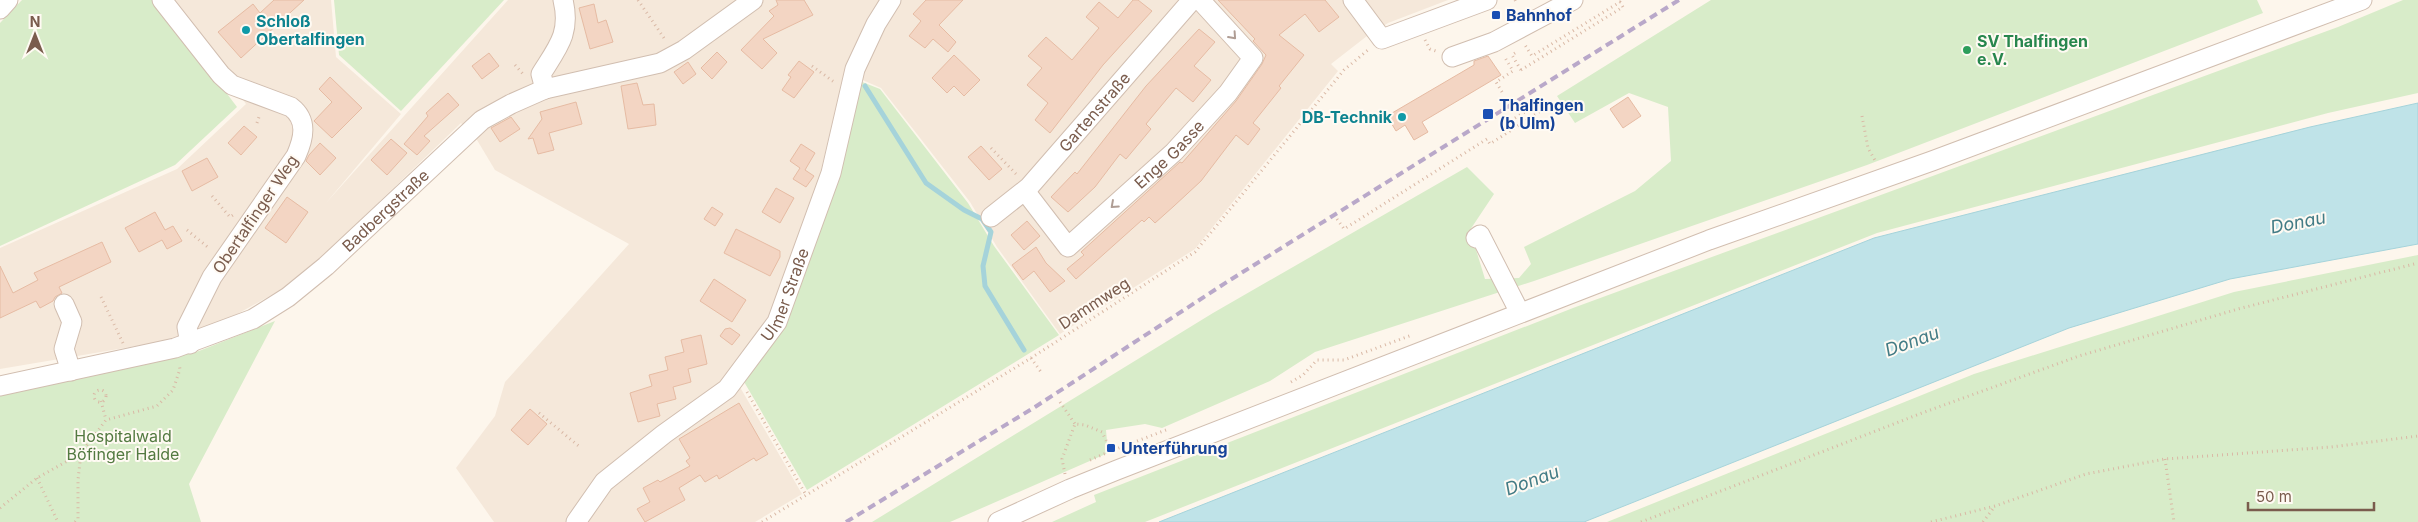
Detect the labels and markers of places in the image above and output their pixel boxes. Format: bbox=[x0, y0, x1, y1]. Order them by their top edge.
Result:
place label: Bahnhof bbox=[1506, 5, 1573, 25]
marker: Bahnhof bbox=[1490, 9, 1502, 21]
place label: Schloß Obertalfingen bbox=[256, 11, 365, 49]
marker: Schloß Obertalfingen bbox=[240, 24, 252, 36]
place label: SV Thalfingen e.V. bbox=[1977, 31, 2088, 69]
marker: SV Thalfingen e.V. bbox=[1961, 44, 1973, 56]
place label: Thalfingen (b Ulm) bbox=[1499, 95, 1584, 133]
place label: DB-Technik bbox=[1302, 107, 1393, 127]
marker: Thalfingen (b Ulm) bbox=[1481, 107, 1495, 121]
marker: DB-Technik bbox=[1396, 111, 1408, 123]
place label: Unterführung bbox=[1121, 438, 1228, 458]
marker: Unterführung bbox=[1105, 442, 1117, 454]

